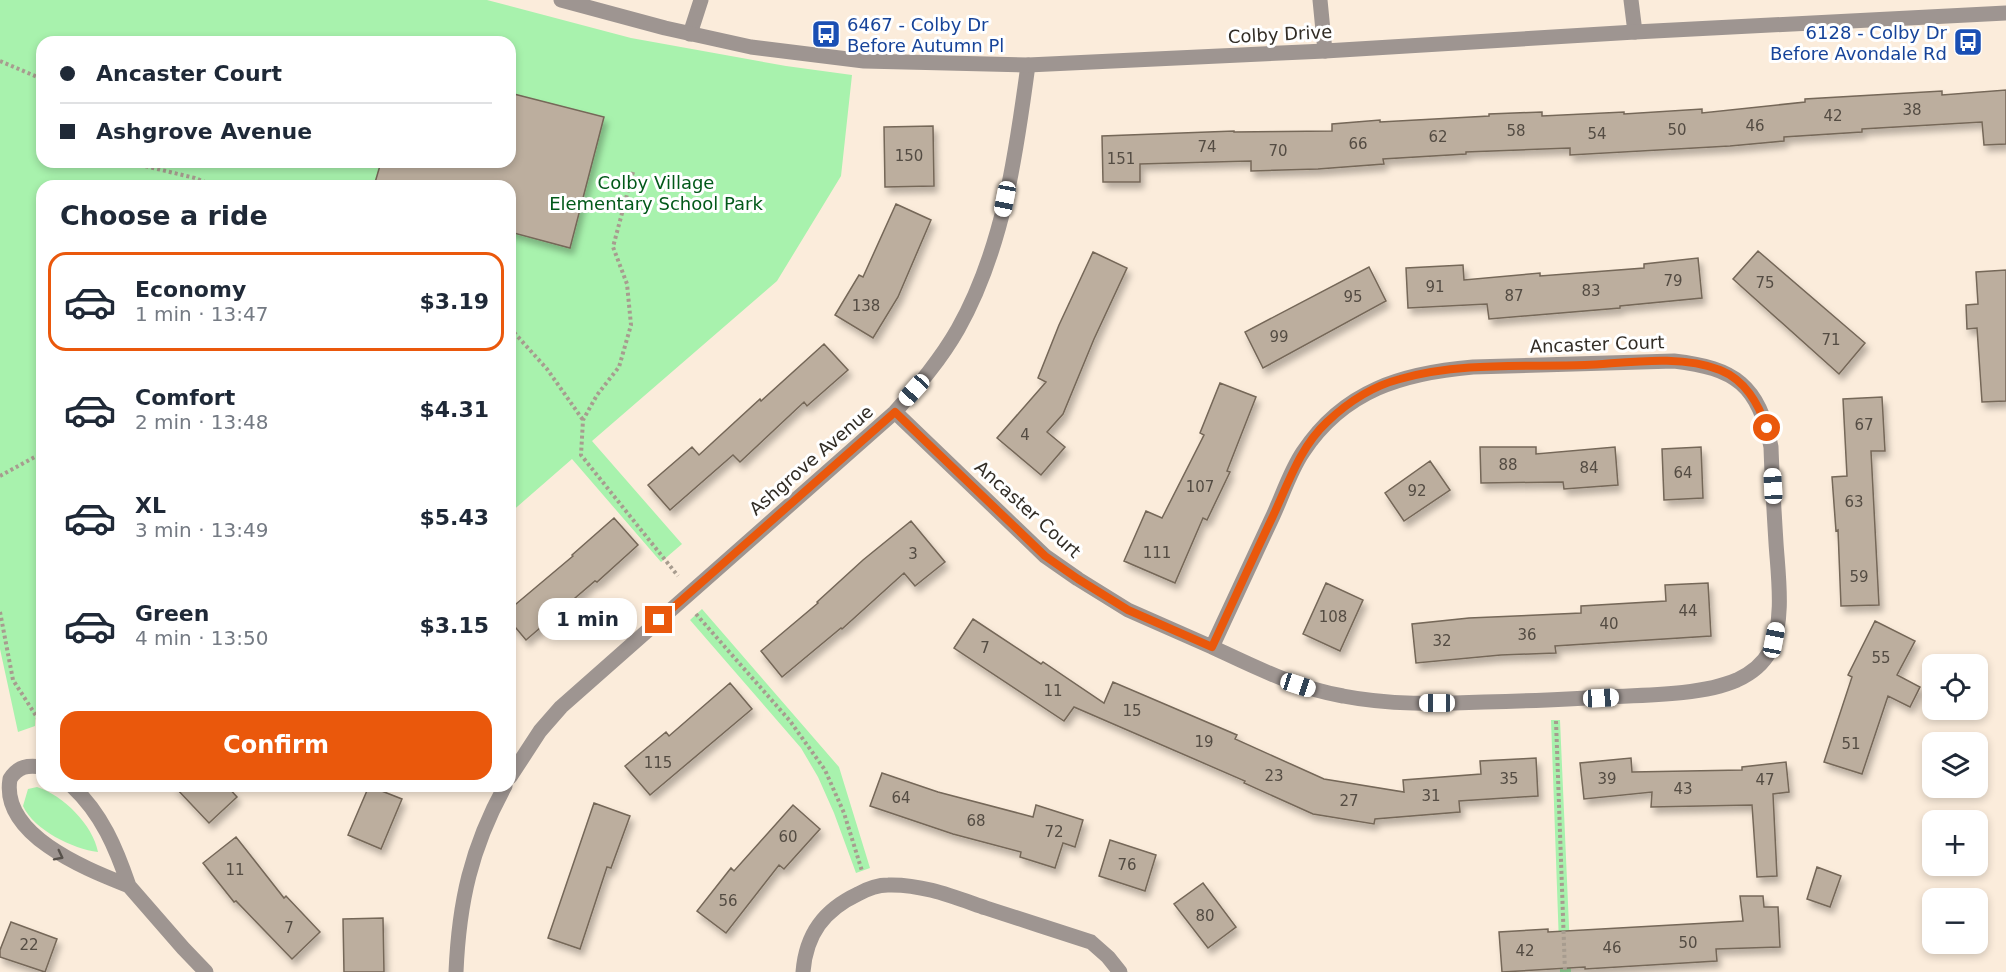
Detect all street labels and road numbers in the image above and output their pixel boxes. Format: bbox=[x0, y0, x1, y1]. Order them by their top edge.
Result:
street label: Colby Drive bbox=[1227, 21, 1333, 47]
street label: Ancaster Court bbox=[1529, 331, 1665, 357]
street label: Ashgrove Avenue bbox=[745, 401, 877, 519]
street label: Ancaster Court bbox=[971, 456, 1085, 562]

